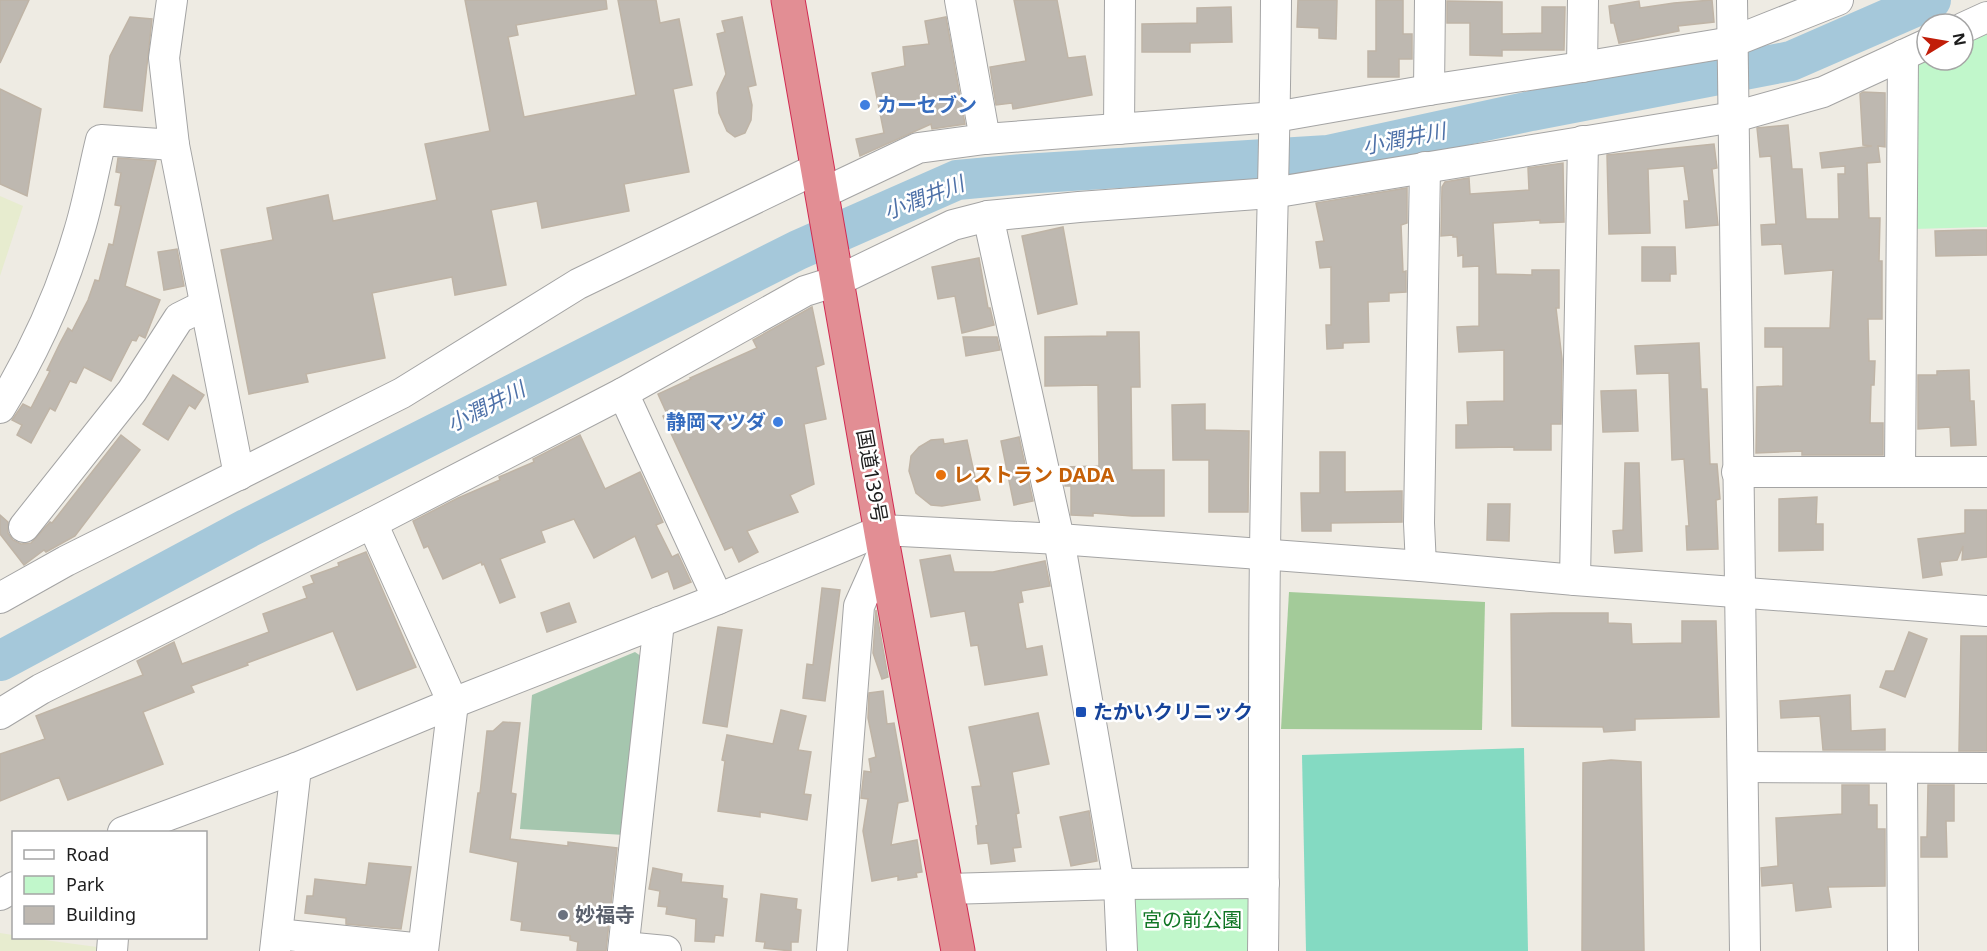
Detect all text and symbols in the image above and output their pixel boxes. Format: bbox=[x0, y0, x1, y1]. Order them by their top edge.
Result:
north arrow bbox=[1915, 12, 1975, 72]
text: N bbox=[1948, 31, 1972, 48]
place label: カーセブン bbox=[877, 91, 977, 118]
marker: カーセブン bbox=[858, 98, 872, 112]
water label: 小潤井川 bbox=[1360, 116, 1450, 160]
water label: 小潤井川 bbox=[879, 168, 970, 225]
water label: 小潤井川 bbox=[442, 374, 531, 438]
place label: 静岡マツダ bbox=[666, 408, 766, 435]
marker: 静岡マツダ bbox=[771, 415, 785, 429]
street label: 国道139号 bbox=[851, 427, 894, 525]
place label: レストラン DADA bbox=[953, 461, 1115, 488]
marker: レストラン DADA bbox=[934, 468, 948, 482]
place label: たかいクリニック bbox=[1093, 698, 1253, 725]
marker: たかいクリニック bbox=[1074, 705, 1088, 719]
legend bbox=[12, 831, 207, 939]
text: Road bbox=[66, 842, 109, 866]
text: Park bbox=[66, 872, 104, 896]
place label: 妙福寺 bbox=[575, 901, 635, 928]
text: Building bbox=[66, 902, 136, 926]
park label: 宮の前公園 bbox=[1142, 906, 1242, 933]
marker: 妙福寺 bbox=[556, 908, 570, 922]

